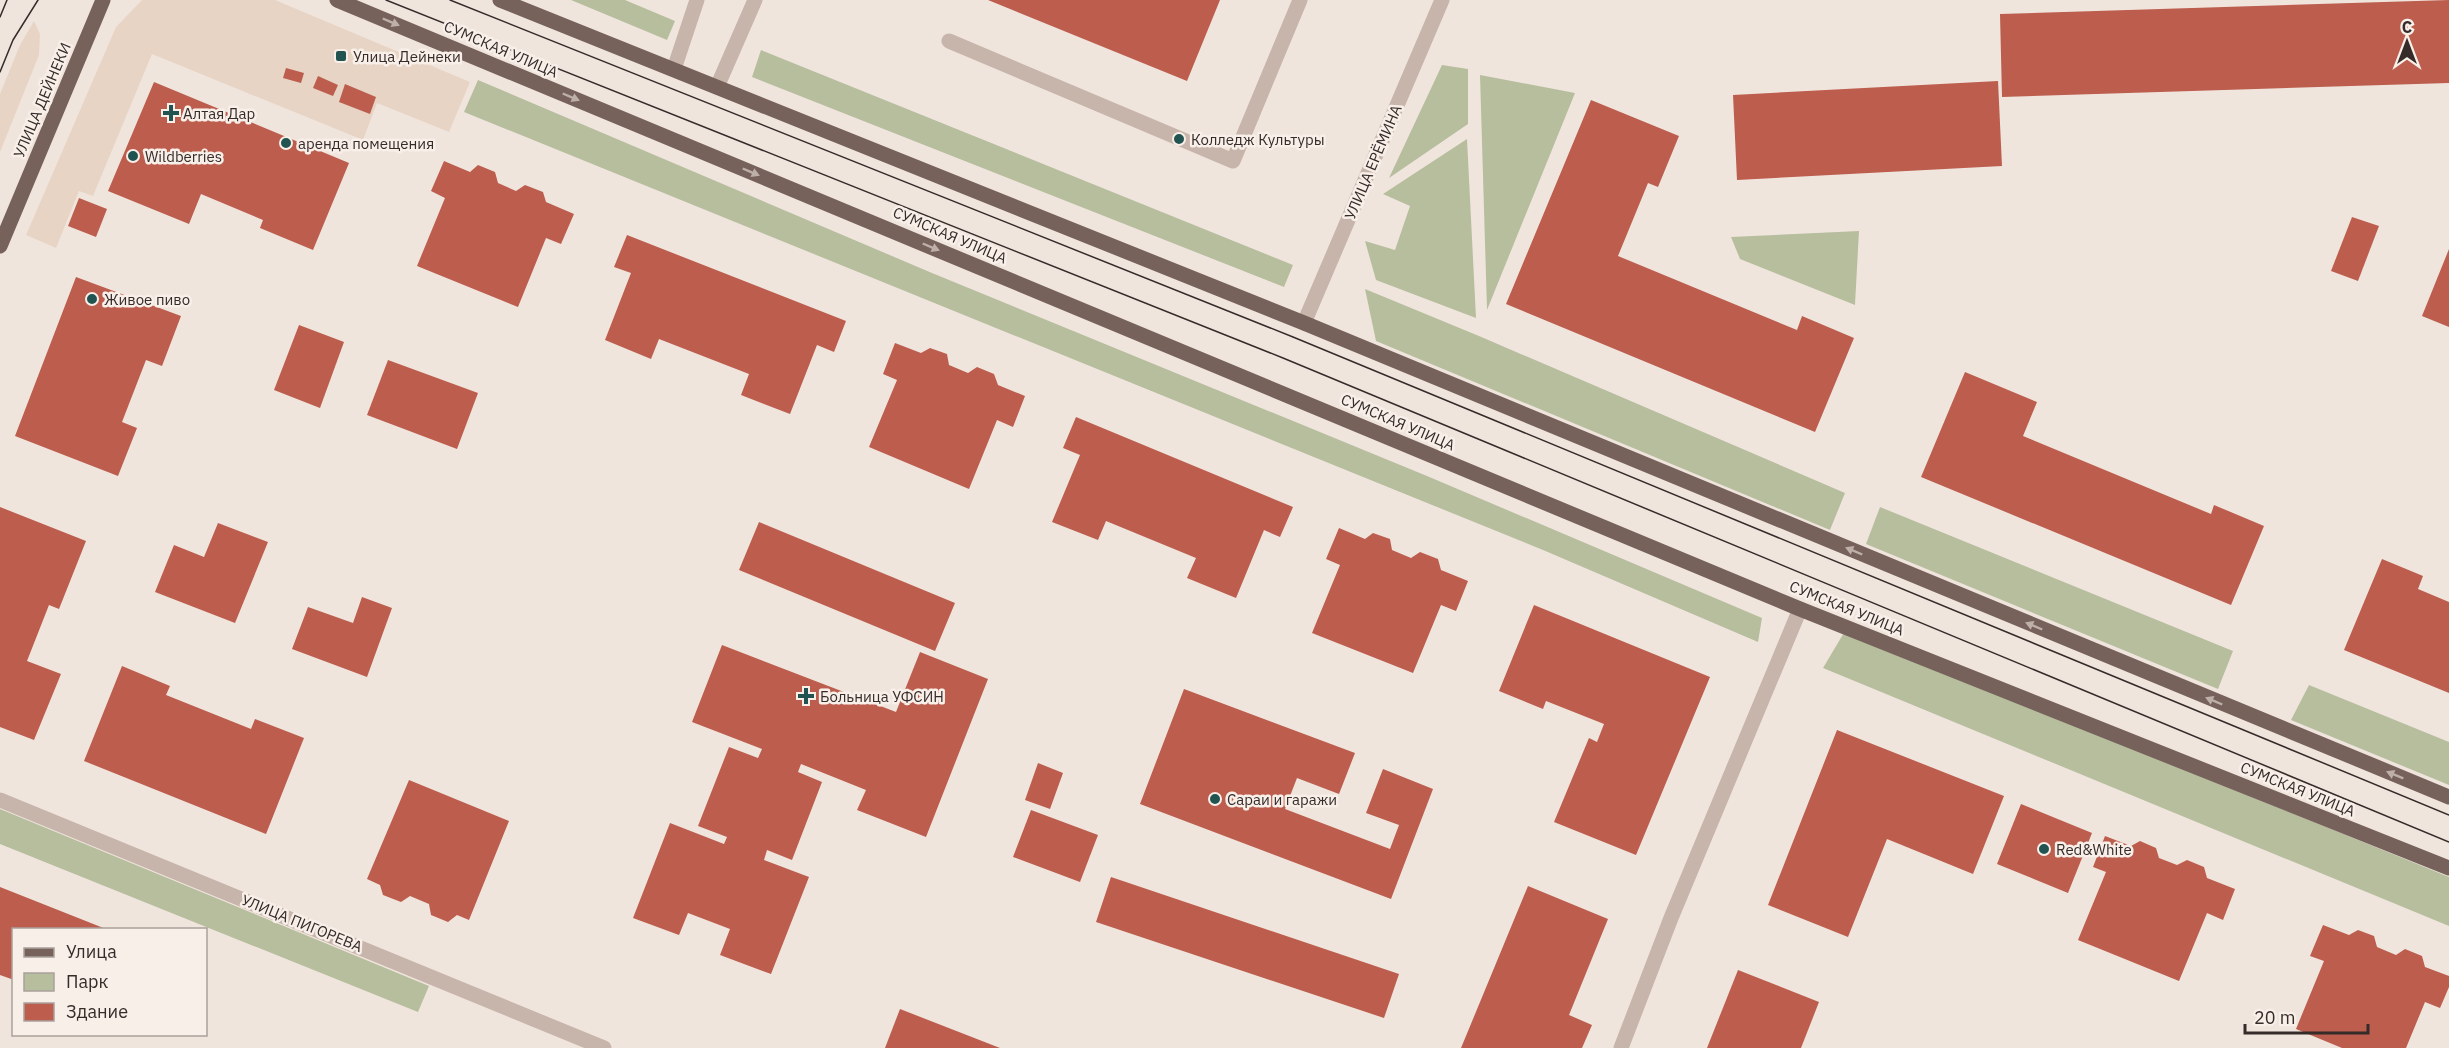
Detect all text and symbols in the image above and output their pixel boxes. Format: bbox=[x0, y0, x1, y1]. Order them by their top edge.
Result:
north arrow bbox=[2377, 12, 2437, 72]
street label: СУМСКАЯ УЛИЦА bbox=[441, 16, 561, 82]
text: С bbox=[2402, 17, 2412, 37]
one-way arrow bbox=[383, 18, 400, 27]
street label: УЛИЦА ДЕЙНЕКИ bbox=[9, 40, 75, 160]
place label: Улица Дейнеки bbox=[353, 47, 461, 66]
marker: Улица Дейнеки bbox=[334, 49, 348, 63]
one-way arrow bbox=[563, 92, 581, 102]
street label: УЛИЦА ЕРЁМИНА bbox=[1340, 101, 1406, 222]
place label: Алтая Дар bbox=[183, 104, 255, 123]
marker: Алтая Дар bbox=[164, 106, 178, 120]
place label: Колледж Культуры bbox=[1191, 130, 1325, 149]
marker: Колледж Культуры bbox=[1172, 132, 1186, 146]
place label: аренда помещения bbox=[298, 134, 434, 153]
marker: аренда помещения bbox=[279, 136, 293, 150]
place label: Wildberries bbox=[145, 147, 222, 166]
marker: Wildberries bbox=[126, 149, 140, 163]
one-way arrow bbox=[743, 167, 761, 177]
street label: СУМСКАЯ УЛИЦА bbox=[890, 202, 1010, 268]
one-way arrow bbox=[923, 242, 941, 252]
place label: Живое пиво bbox=[104, 290, 190, 309]
marker: Живое пиво bbox=[85, 292, 99, 306]
street label: СУМСКАЯ УЛИЦА bbox=[1338, 389, 1458, 455]
one-way arrow bbox=[1845, 546, 1863, 556]
street label: СУМСКАЯ УЛИЦА bbox=[1787, 576, 1907, 640]
one-way arrow bbox=[2025, 621, 2043, 631]
marker: Больница УФСИН bbox=[797, 687, 815, 705]
place label: Больница УФСИН bbox=[820, 687, 944, 706]
one-way arrow bbox=[2205, 696, 2223, 706]
street label: СУМСКАЯ УЛИЦА bbox=[2238, 757, 2358, 821]
one-way arrow bbox=[2386, 770, 2404, 779]
place label: Сараи и гаражи bbox=[1227, 790, 1337, 809]
marker: Сараи и гаражи bbox=[1208, 792, 1222, 806]
place label: Red&White bbox=[2056, 840, 2132, 859]
marker: Red&White bbox=[2037, 842, 2051, 856]
street label: УЛИЦА ПИГОРЕВА bbox=[239, 890, 366, 956]
legend bbox=[12, 928, 207, 1036]
text: Улица bbox=[66, 940, 117, 963]
text: Парк bbox=[66, 970, 109, 993]
scale bar bbox=[2245, 997, 2368, 1035]
text: Здание bbox=[66, 1000, 128, 1023]
text: 20 m bbox=[2254, 1006, 2296, 1029]

